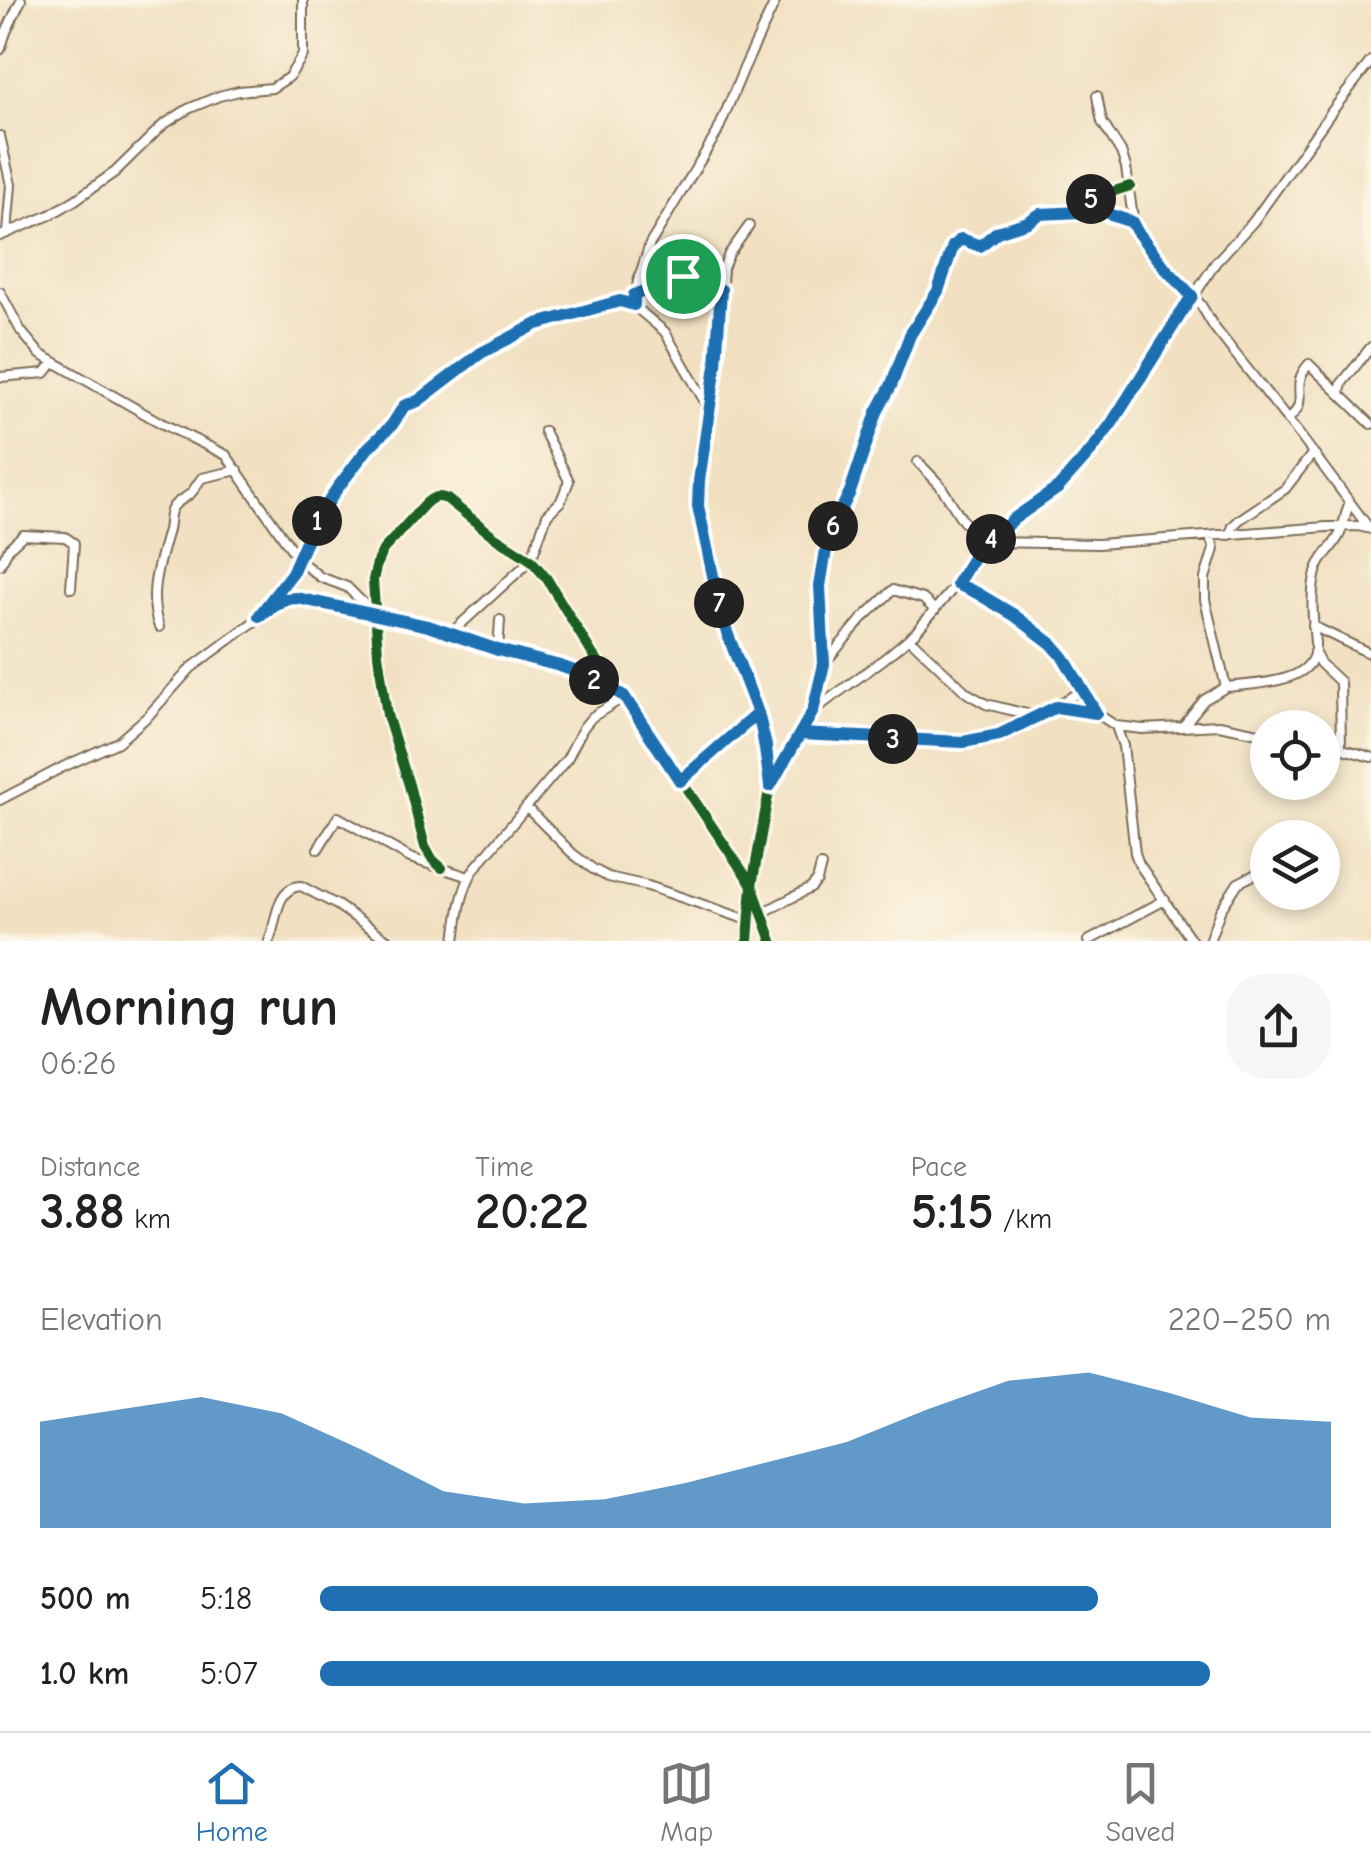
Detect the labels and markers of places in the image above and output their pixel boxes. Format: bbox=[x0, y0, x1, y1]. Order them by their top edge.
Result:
pin: 5 bbox=[1066, 174, 1116, 224]
pin bbox=[641, 234, 726, 319]
pin: 1 bbox=[292, 496, 342, 546]
pin: 6 bbox=[808, 501, 858, 551]
pin: 4 bbox=[966, 514, 1016, 564]
pin: 7 bbox=[694, 578, 744, 628]
pin: 2 bbox=[569, 655, 619, 705]
pin: 3 bbox=[868, 714, 918, 764]

